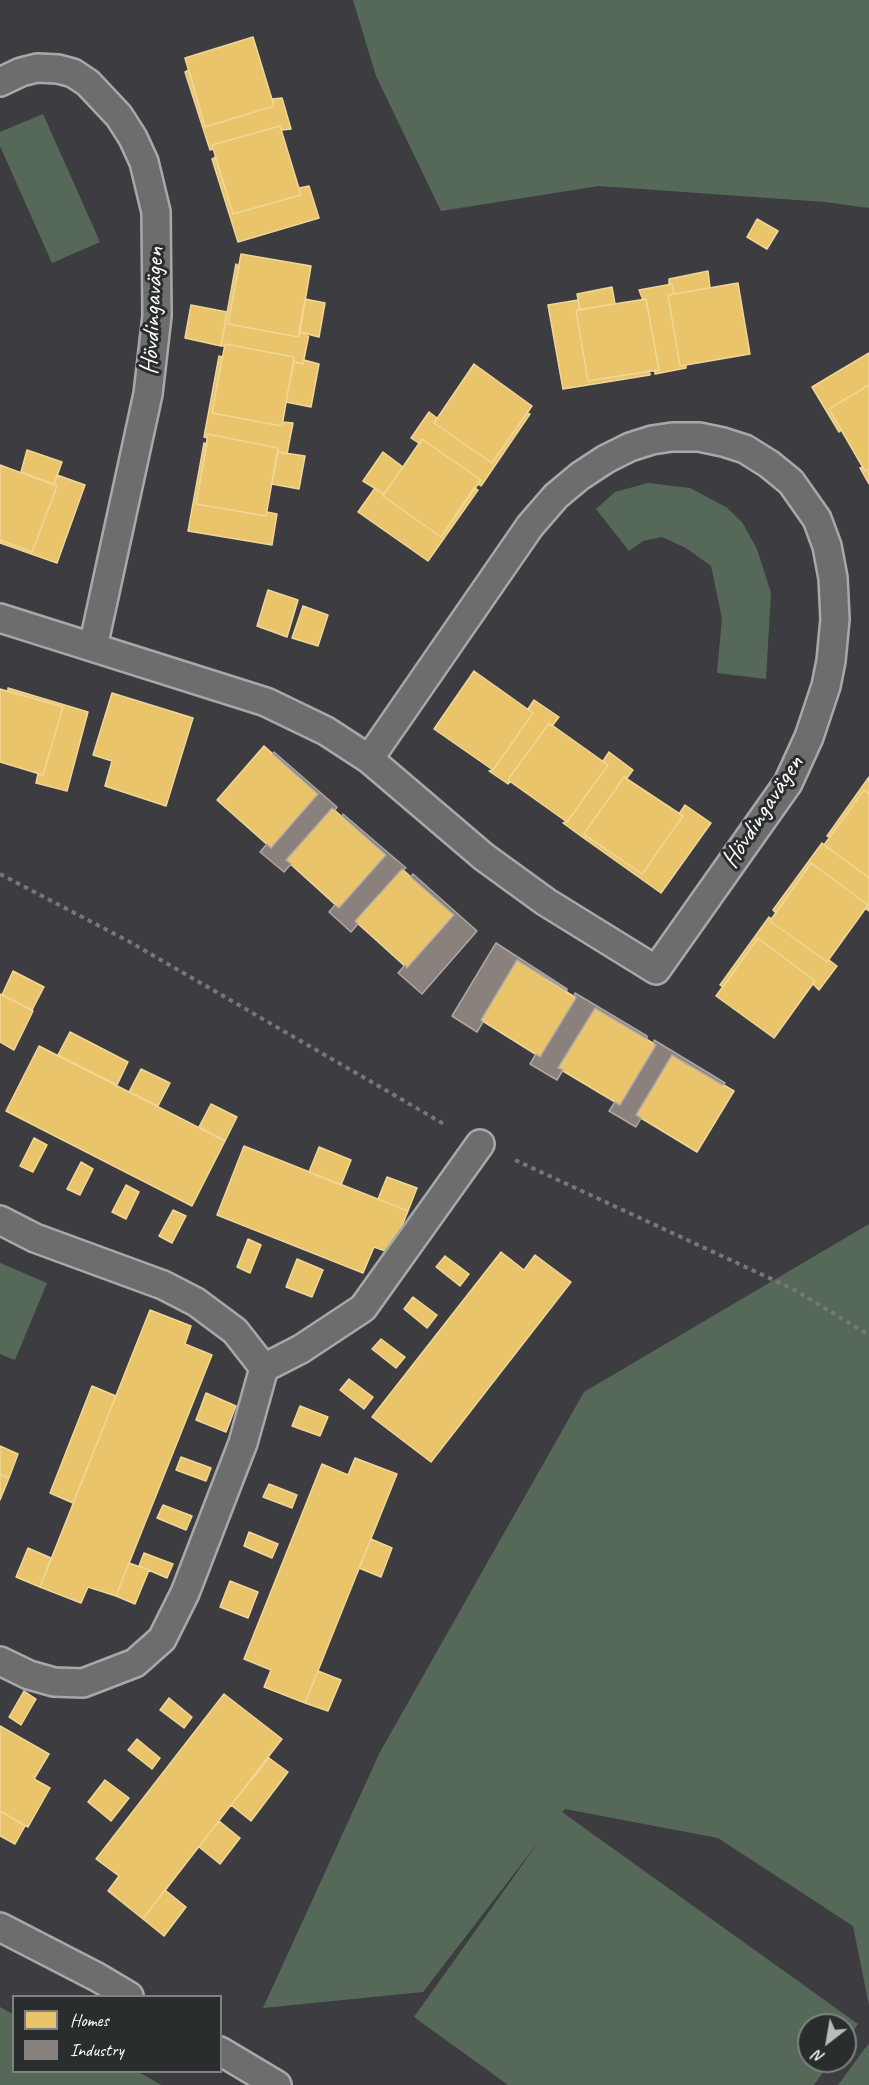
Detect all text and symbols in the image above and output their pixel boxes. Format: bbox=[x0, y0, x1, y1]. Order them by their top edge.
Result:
street label: Hövdingavägen bbox=[134, 246, 172, 376]
street label: Hövdingavägen bbox=[715, 750, 811, 874]
legend bbox=[12, 1995, 222, 2073]
text: Homes bbox=[70, 2009, 109, 2031]
north arrow bbox=[797, 2013, 857, 2073]
text: Industry bbox=[70, 2039, 124, 2061]
text: N bbox=[809, 2046, 828, 2068]

